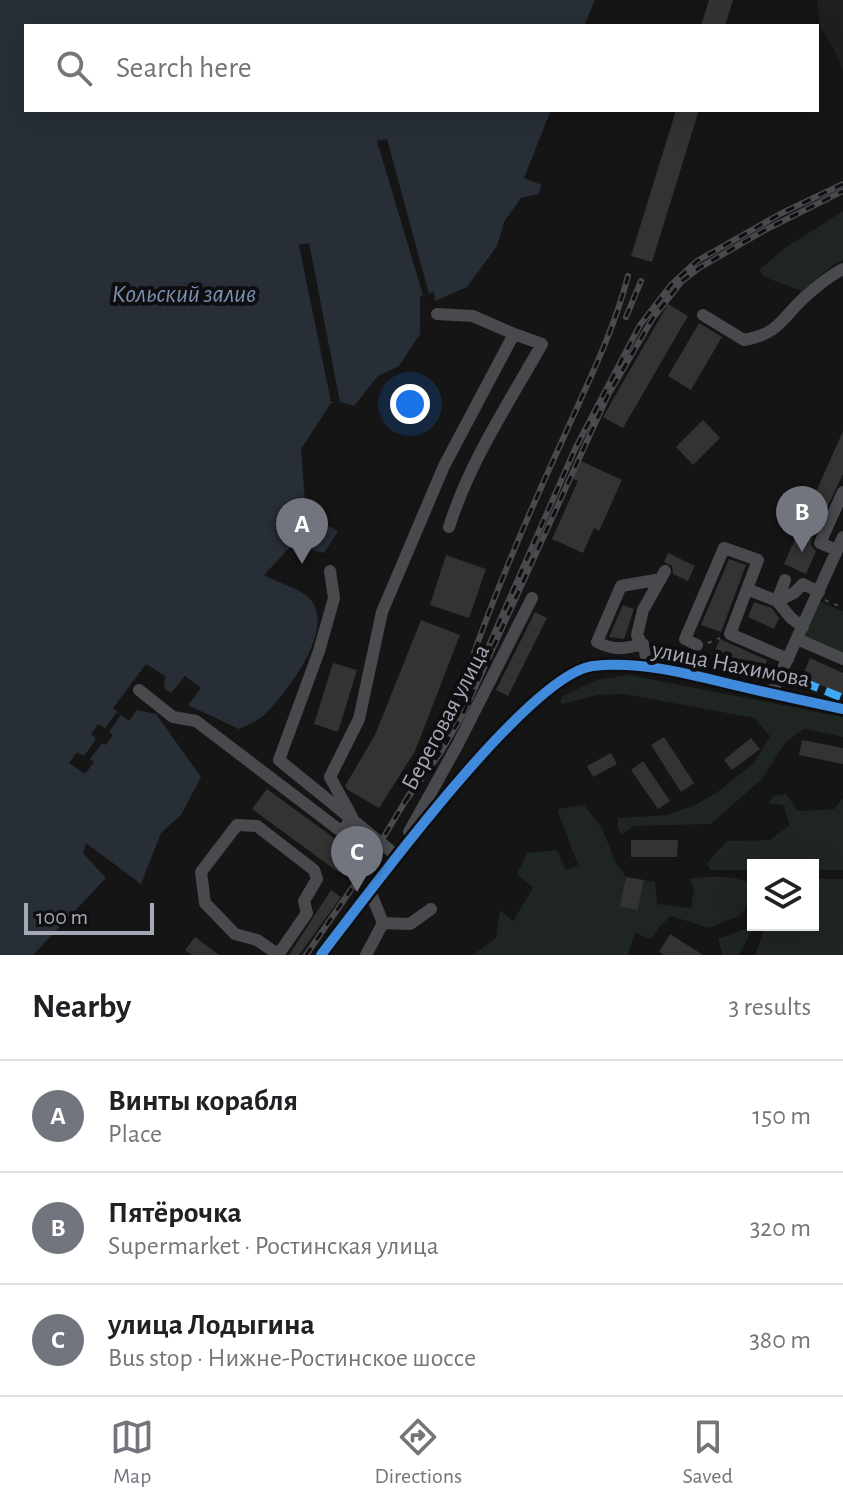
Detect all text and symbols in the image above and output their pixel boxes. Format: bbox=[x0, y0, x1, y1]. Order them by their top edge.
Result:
search box bbox=[24, 24, 819, 112]
icon: search bbox=[52, 46, 96, 90]
text: Search here bbox=[116, 53, 252, 83]
water label: Кольский залив bbox=[112, 281, 256, 307]
your location bbox=[390, 384, 430, 424]
pin: B bbox=[776, 486, 828, 552]
pin: A bbox=[276, 498, 328, 564]
street label: улица Нахимова bbox=[649, 638, 812, 692]
street label: Береговая улица bbox=[397, 641, 494, 794]
pin: C bbox=[331, 826, 383, 892]
map controls bbox=[747, 859, 819, 931]
button: layers bbox=[747, 859, 819, 931]
scale bar bbox=[24, 899, 154, 935]
text: 100 m bbox=[36, 906, 88, 928]
text: Nearby bbox=[32, 990, 131, 1024]
text: 3 results bbox=[728, 994, 811, 1020]
text: Винты корабля bbox=[108, 1086, 298, 1116]
text: A bbox=[50, 1103, 66, 1129]
text: 150 m bbox=[752, 1103, 811, 1129]
text: Place bbox=[108, 1121, 162, 1147]
text: Пятёрочка bbox=[108, 1198, 242, 1228]
text: B bbox=[50, 1215, 66, 1241]
text: 320 m bbox=[750, 1215, 811, 1241]
text: Supermarket · Ростинская улица bbox=[108, 1233, 439, 1259]
text: улица Лодыгина bbox=[108, 1310, 315, 1340]
text: C bbox=[51, 1327, 65, 1353]
text: 380 m bbox=[749, 1327, 811, 1353]
text: Bus stop · Нижне-Ростинское шоссе bbox=[108, 1345, 476, 1371]
tab: Map bbox=[110, 1415, 154, 1489]
tab: Directions bbox=[374, 1415, 462, 1489]
tab: Saved bbox=[682, 1415, 733, 1489]

